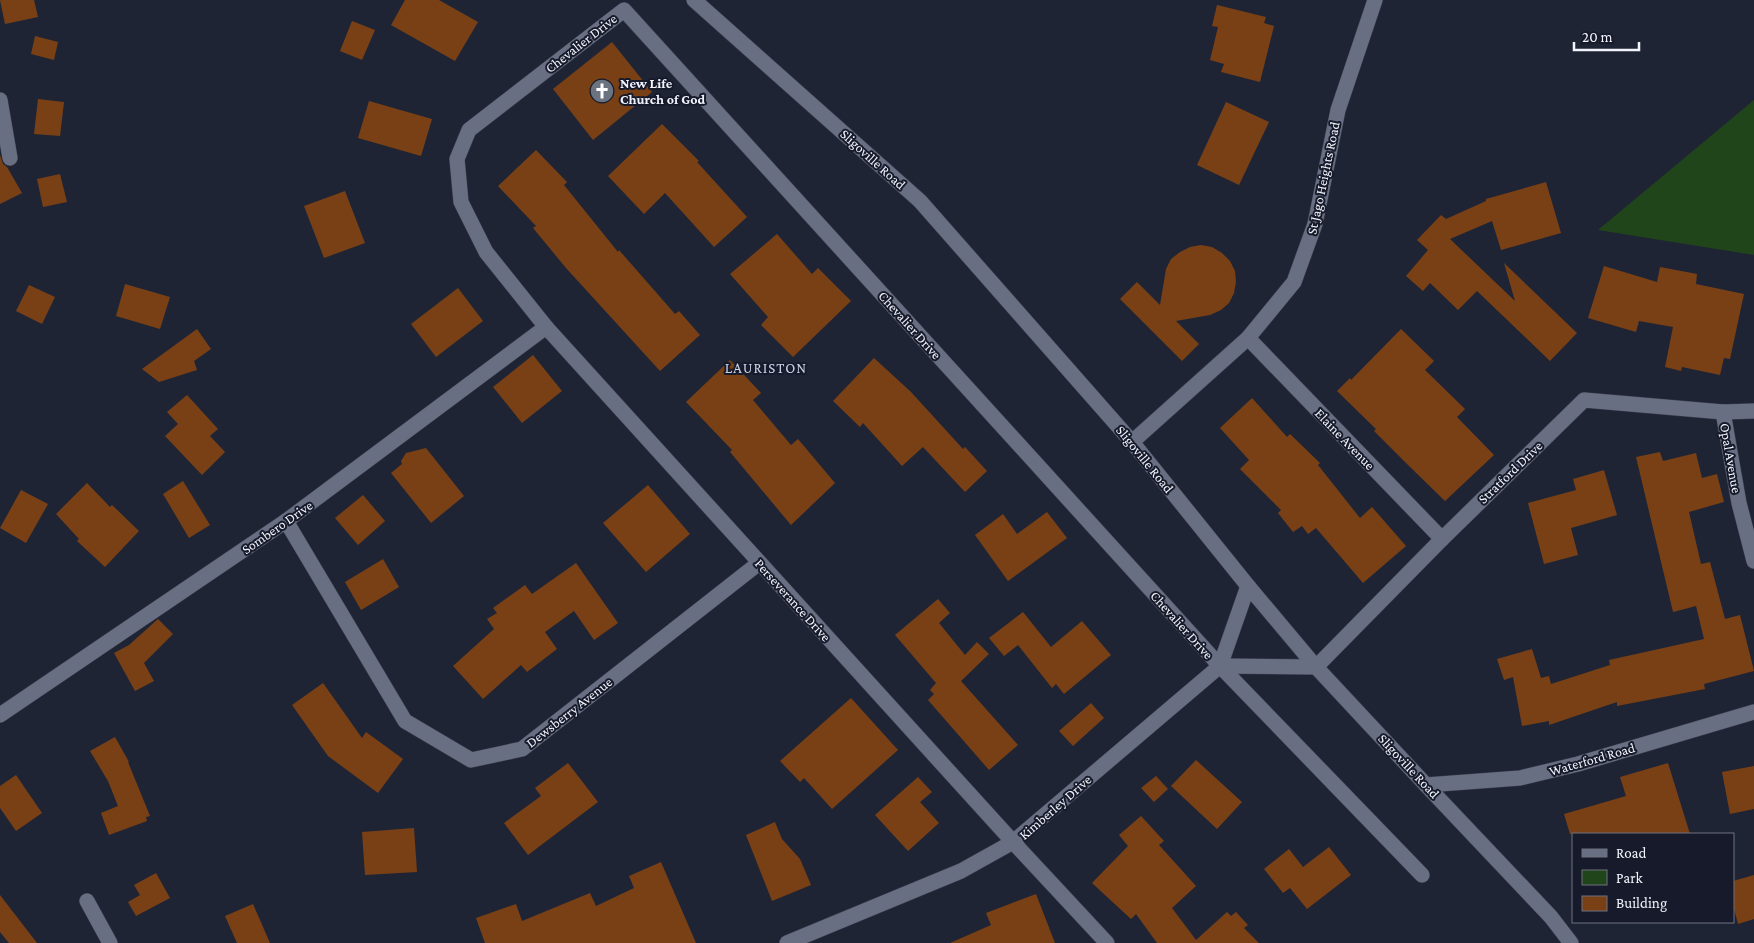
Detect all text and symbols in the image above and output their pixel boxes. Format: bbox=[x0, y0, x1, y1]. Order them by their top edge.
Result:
street label: Chevalier Drive bbox=[542, 10, 620, 76]
scale bar bbox=[1574, 20, 1639, 52]
text: 20 m bbox=[1582, 29, 1613, 45]
place label: New Life Church of God bbox=[620, 75, 705, 107]
church icon: New Life Church of God bbox=[589, 78, 615, 104]
street label: St Jago Heights Road bbox=[1303, 119, 1343, 236]
street label: Sligoville Road bbox=[837, 126, 909, 193]
street label: Chevalier Drive bbox=[875, 288, 945, 362]
district label: LAURISTON bbox=[725, 360, 807, 376]
street label: Elaine Avenue bbox=[1312, 405, 1378, 473]
street label: Sligoville Road bbox=[1113, 422, 1177, 496]
street label: Opal Avenue bbox=[1717, 422, 1745, 494]
street label: Stratford Drive bbox=[1475, 437, 1545, 507]
street label: Sombero Drive bbox=[238, 497, 316, 557]
street label: Perseverance Drive bbox=[752, 555, 834, 645]
street label: Chevalier Drive bbox=[1147, 588, 1217, 662]
street label: Dewsberry Avenue bbox=[523, 673, 615, 751]
street label: Sligoville Road bbox=[1375, 730, 1443, 802]
street label: Waterford Road bbox=[1547, 739, 1637, 779]
street label: Kimberley Drive bbox=[1016, 771, 1094, 843]
legend bbox=[1572, 833, 1734, 923]
text: Road bbox=[1616, 845, 1647, 861]
text: Park bbox=[1616, 870, 1643, 886]
text: Building bbox=[1616, 895, 1667, 912]

